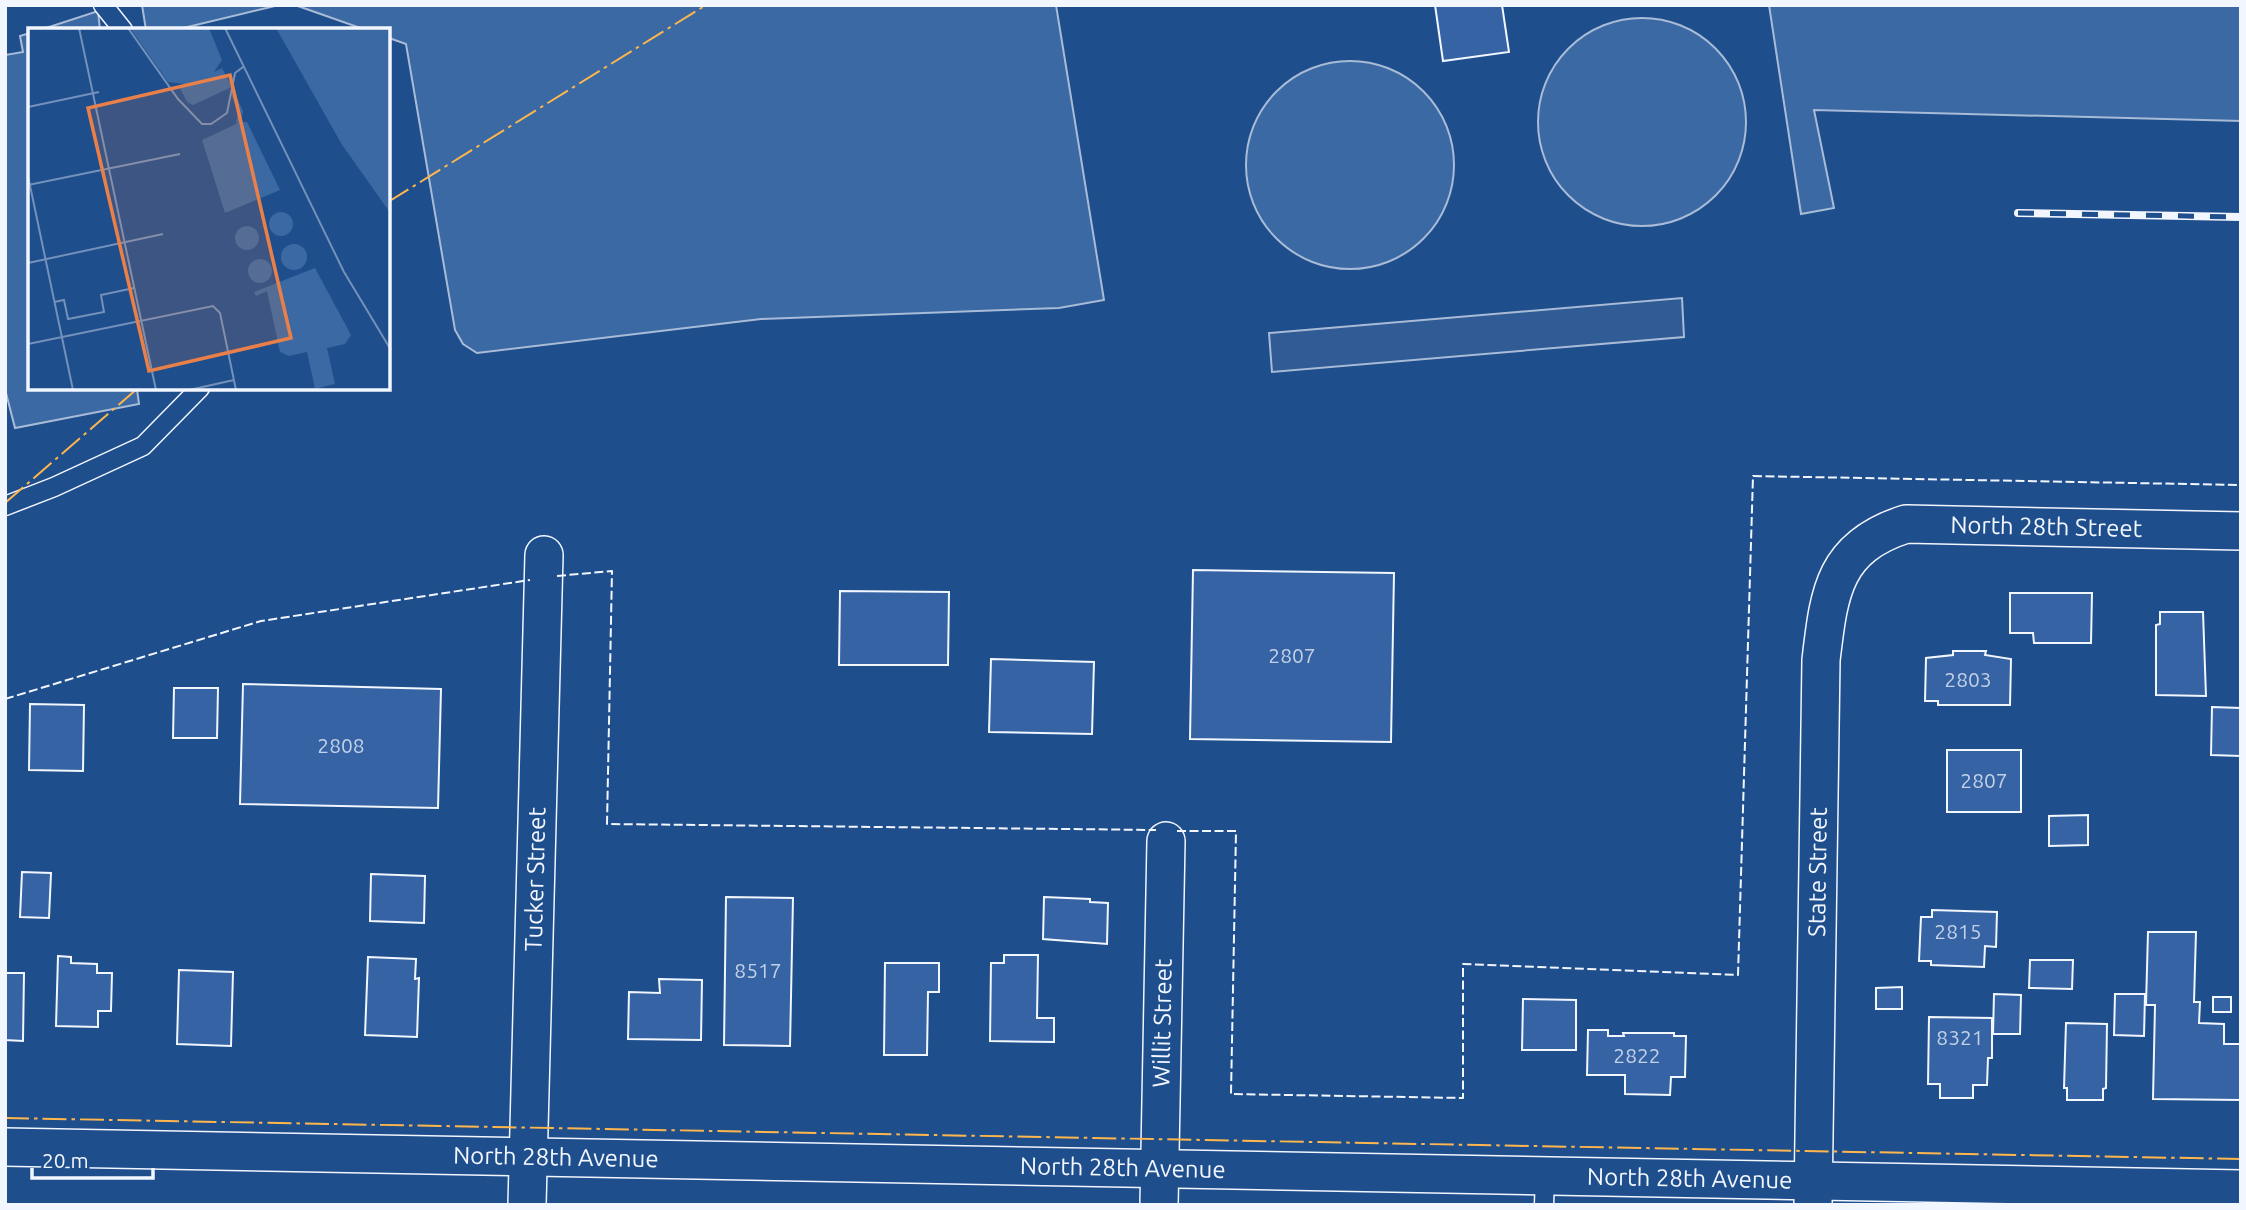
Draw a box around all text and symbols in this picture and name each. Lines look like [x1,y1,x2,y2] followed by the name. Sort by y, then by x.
[28,28,390,390] inset map
[1950,511,2143,542] street label: North 28th Street
[1268,643,1316,667] house number: 2807
[1944,667,1992,691] house number: 2803
[317,733,365,757] house number: 2808
[1960,768,2008,792] house number: 2807
[520,806,550,952] street label: Tucker Street
[1803,807,1832,937] street label: State Street
[1934,919,1982,943] house number: 2815
[734,958,782,982] house number: 8517
[1147,958,1177,1088] street label: Willit Street
[1936,1025,1984,1049] house number: 8321
[1613,1043,1661,1067] house number: 2822
[32,1136,152,1180] scale bar
[453,1141,659,1172] street label: North 28th Avenue
[42,1148,89,1172] text: 20 m
[1020,1152,1226,1183] street label: North 28th Avenue
[1587,1163,1793,1194] street label: North 28th Avenue

